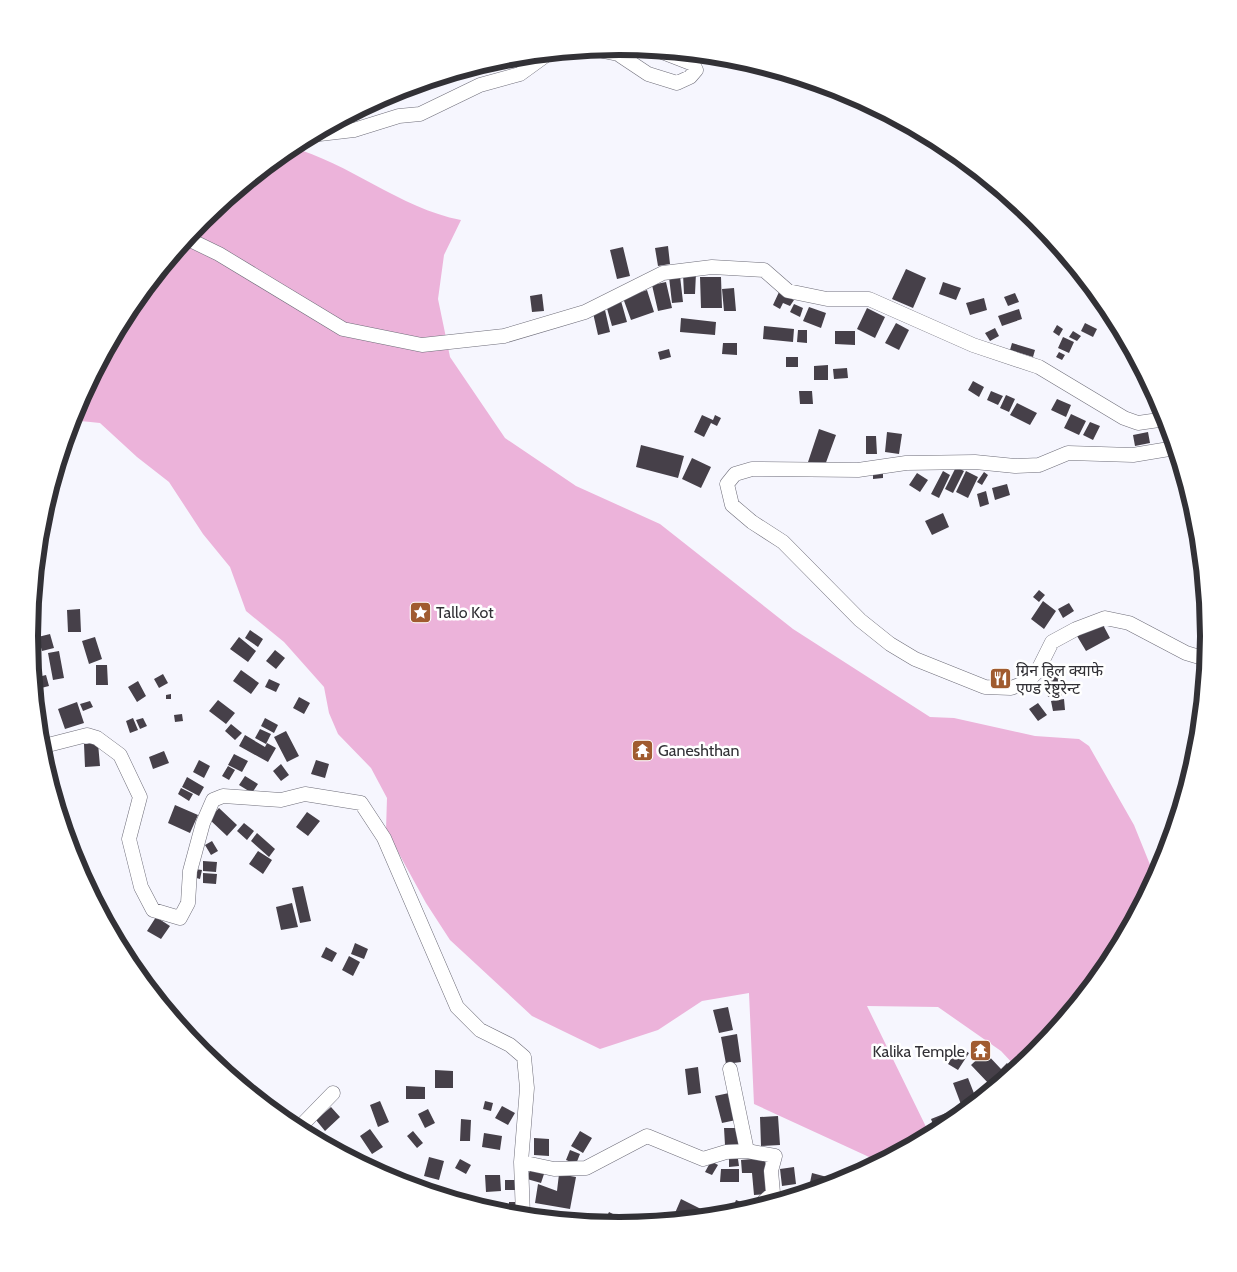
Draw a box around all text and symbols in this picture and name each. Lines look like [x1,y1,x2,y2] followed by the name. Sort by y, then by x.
[408,600,432,624] place icon: Tallo Kot
[436,603,494,622] place label: Tallo Kot
[1016,661,1104,699] place label: ग्रिन हिल क्याफे एण्ड रेष्टुरेन्ट
[988,667,1012,691] restaurant icon: ग्रिन हिल क्याफे एण्ड रेष्टुरेन्ट
[630,738,654,762] temple icon: Ganeshthan
[658,741,739,760] place label: Ganeshthan
[969,1039,993,1063] temple icon: Kalika Temple
[872,1042,965,1061] place label: Kalika Temple

